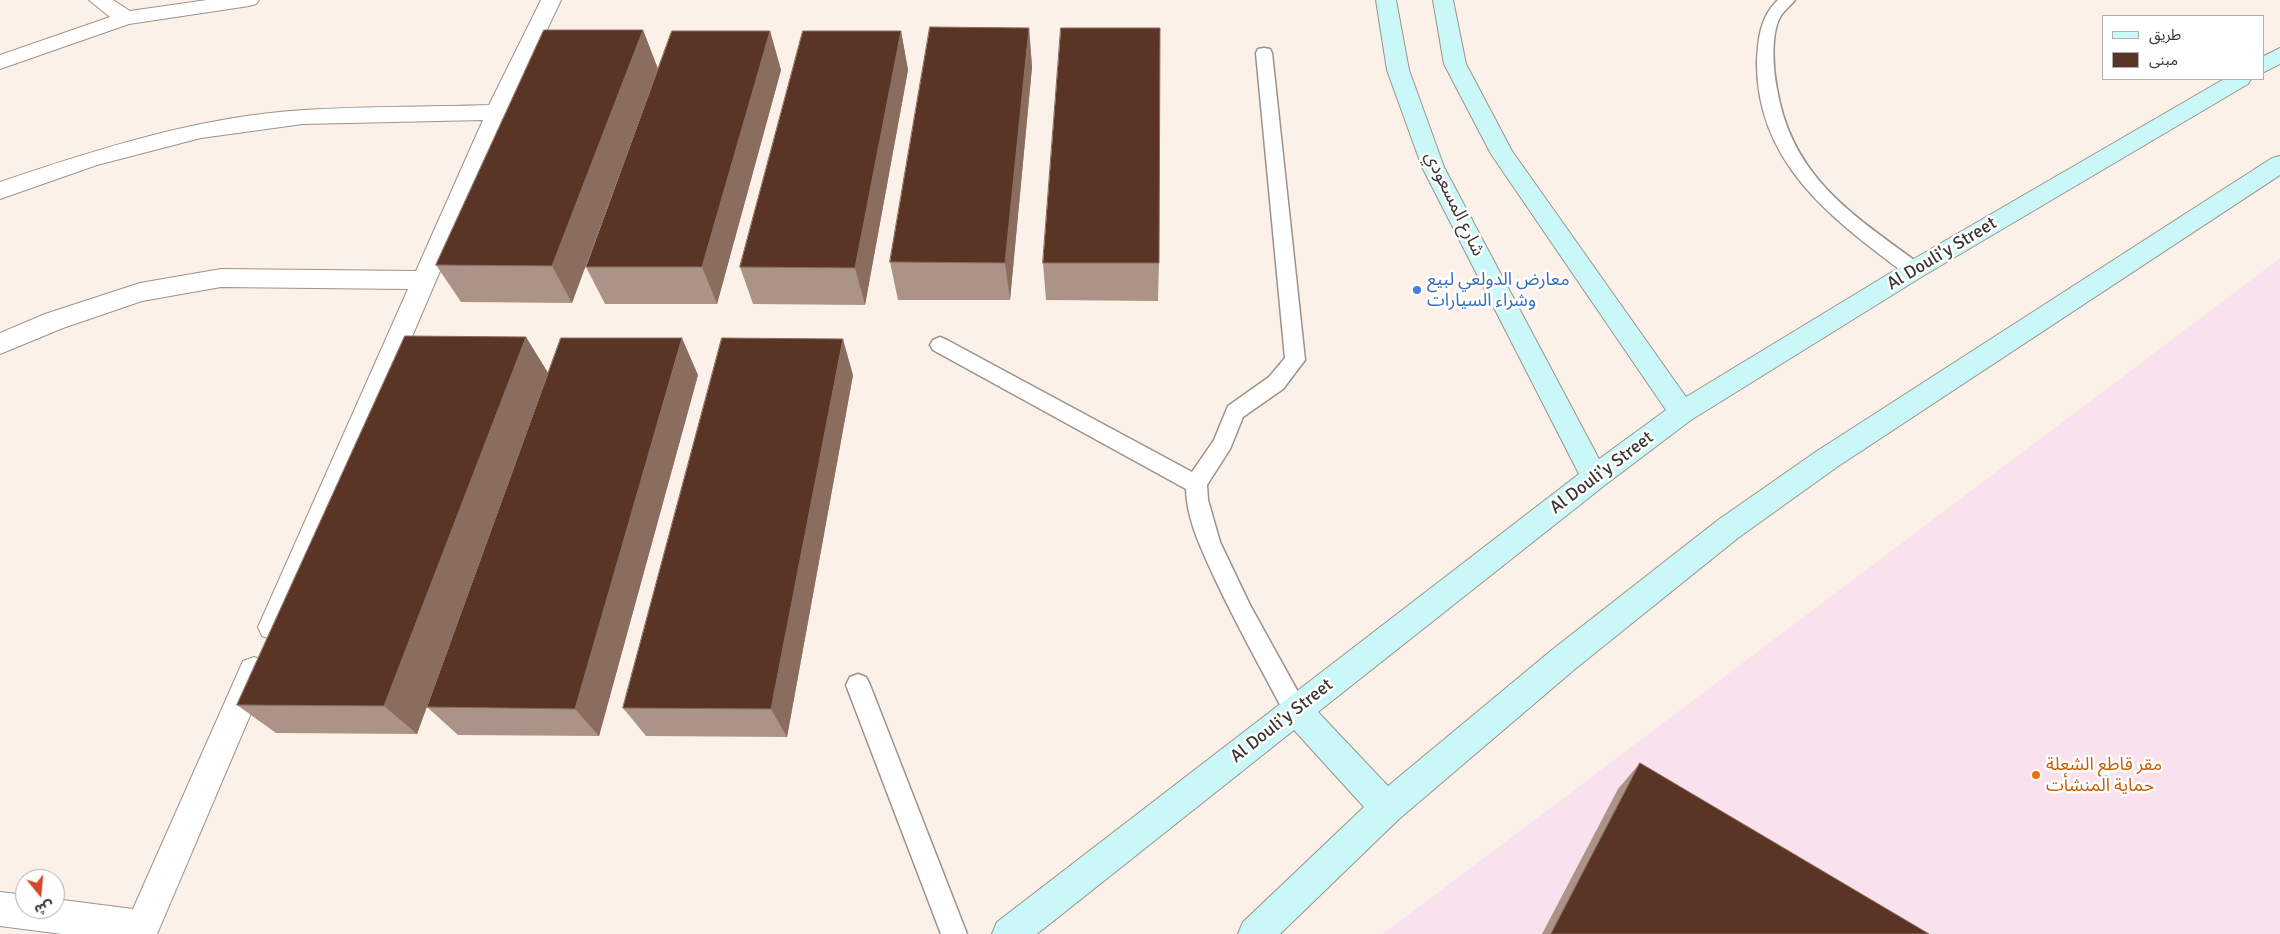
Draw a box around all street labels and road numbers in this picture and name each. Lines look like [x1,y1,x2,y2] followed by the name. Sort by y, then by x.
[1419,148,1489,260] street label: شارع المسعودي
[1883,213,2001,295] street label: Al Douli'y Street
[1546,427,1658,519] street label: Al Douli'y Street
[1226,674,1338,768] street label: Al Douli'y Street

